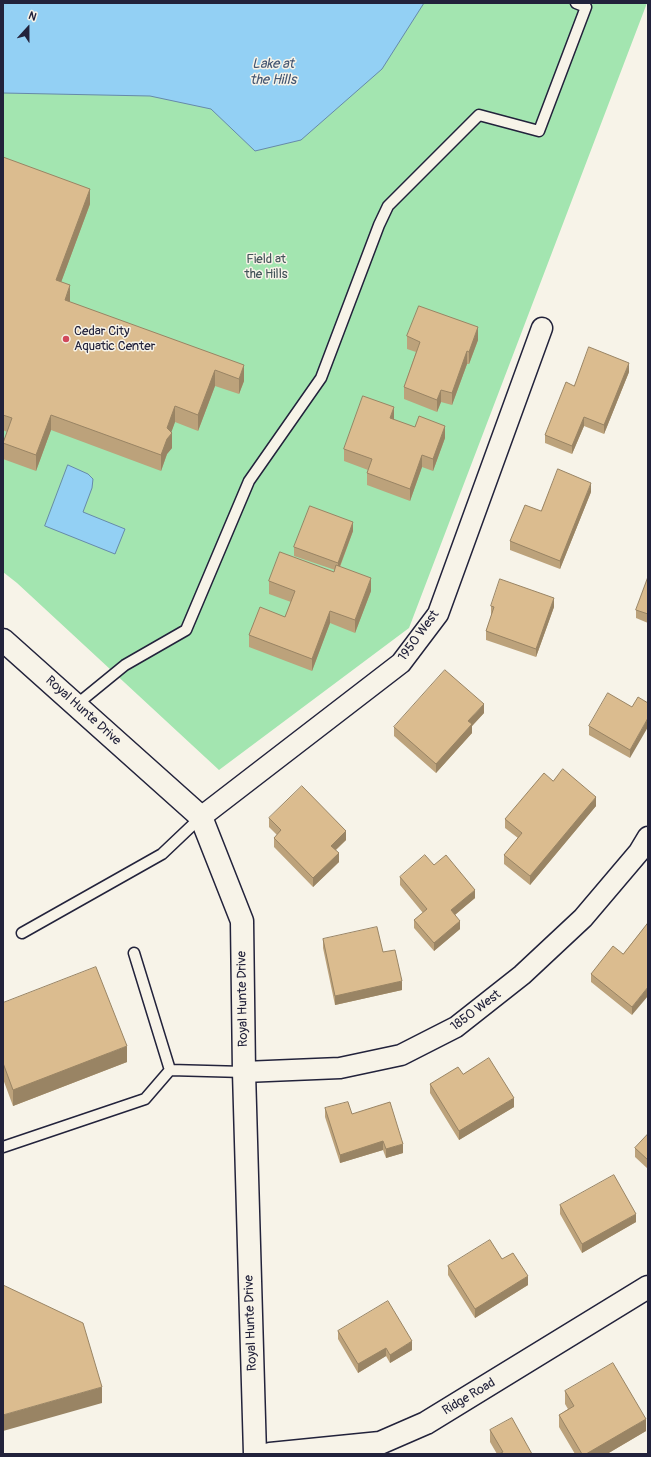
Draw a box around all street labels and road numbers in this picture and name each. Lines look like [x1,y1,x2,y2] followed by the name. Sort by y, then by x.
[395,608,443,664] street label: 1950 West
[42,673,124,749] street label: Royal Hunte Drive
[234,951,252,1047] street label: Royal Hunte Drive
[448,987,504,1035] street label: 1850 West
[242,1275,260,1371] street label: Royal Hunte Drive
[440,1375,498,1419] street label: Ridge Road

